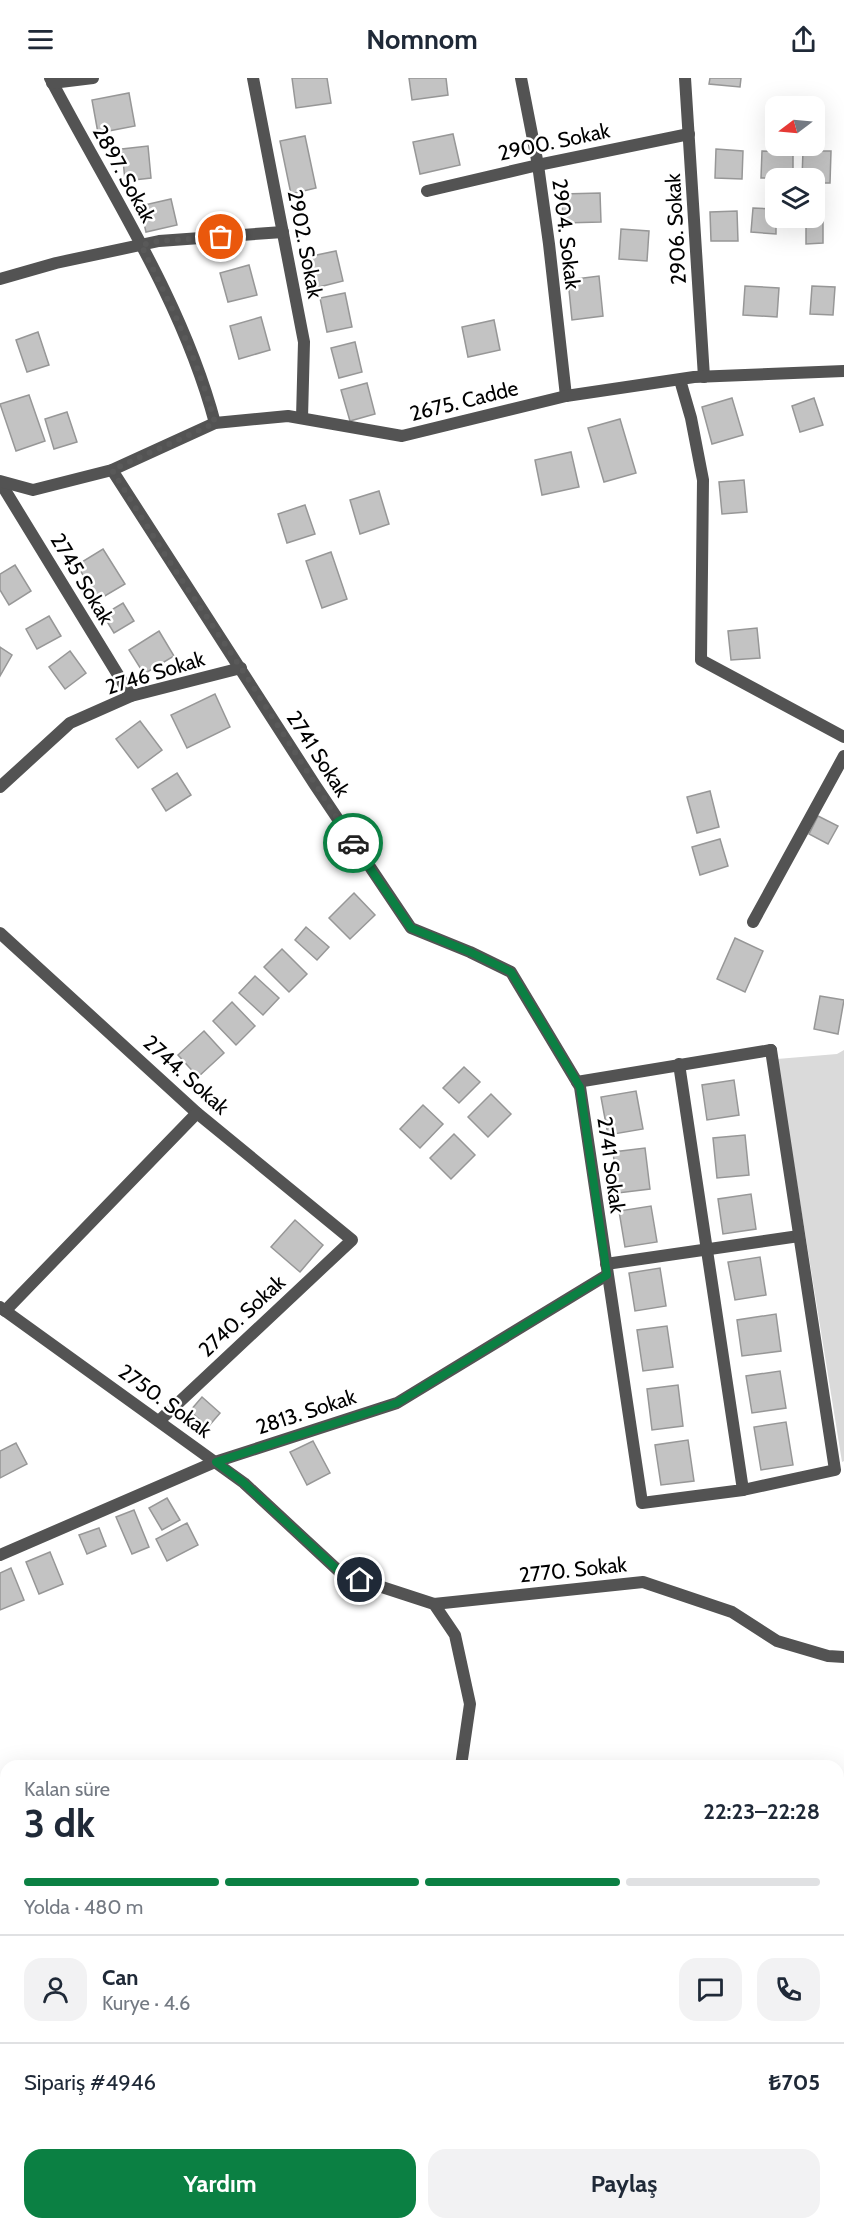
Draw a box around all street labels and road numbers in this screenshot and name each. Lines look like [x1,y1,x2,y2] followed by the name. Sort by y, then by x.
[496,117,613,166] street label: 2900. Sokak
[88,121,162,227] street label: 2897. Sokak
[660,172,691,285] street label: 2906. Sokak
[547,177,586,291] street label: 2904. Sokak
[283,187,328,301] street label: 2902. Sokak
[407,375,521,426] street label: 2675. Cadde
[46,529,120,629] street label: 2745 Sokak
[102,645,208,699] street label: 2746 Sokak
[281,706,356,802] street label: 2741 Sokak
[138,1030,235,1120] street label: 2744. Sokak
[592,1115,631,1215] street label: 2741 Sokak
[193,1269,290,1362] street label: 2740. Sokak
[114,1358,217,1443] street label: 2750. Sokak
[253,1383,360,1439] street label: 2813. Sokak
[518,1551,629,1588] street label: 2770. Sokak

